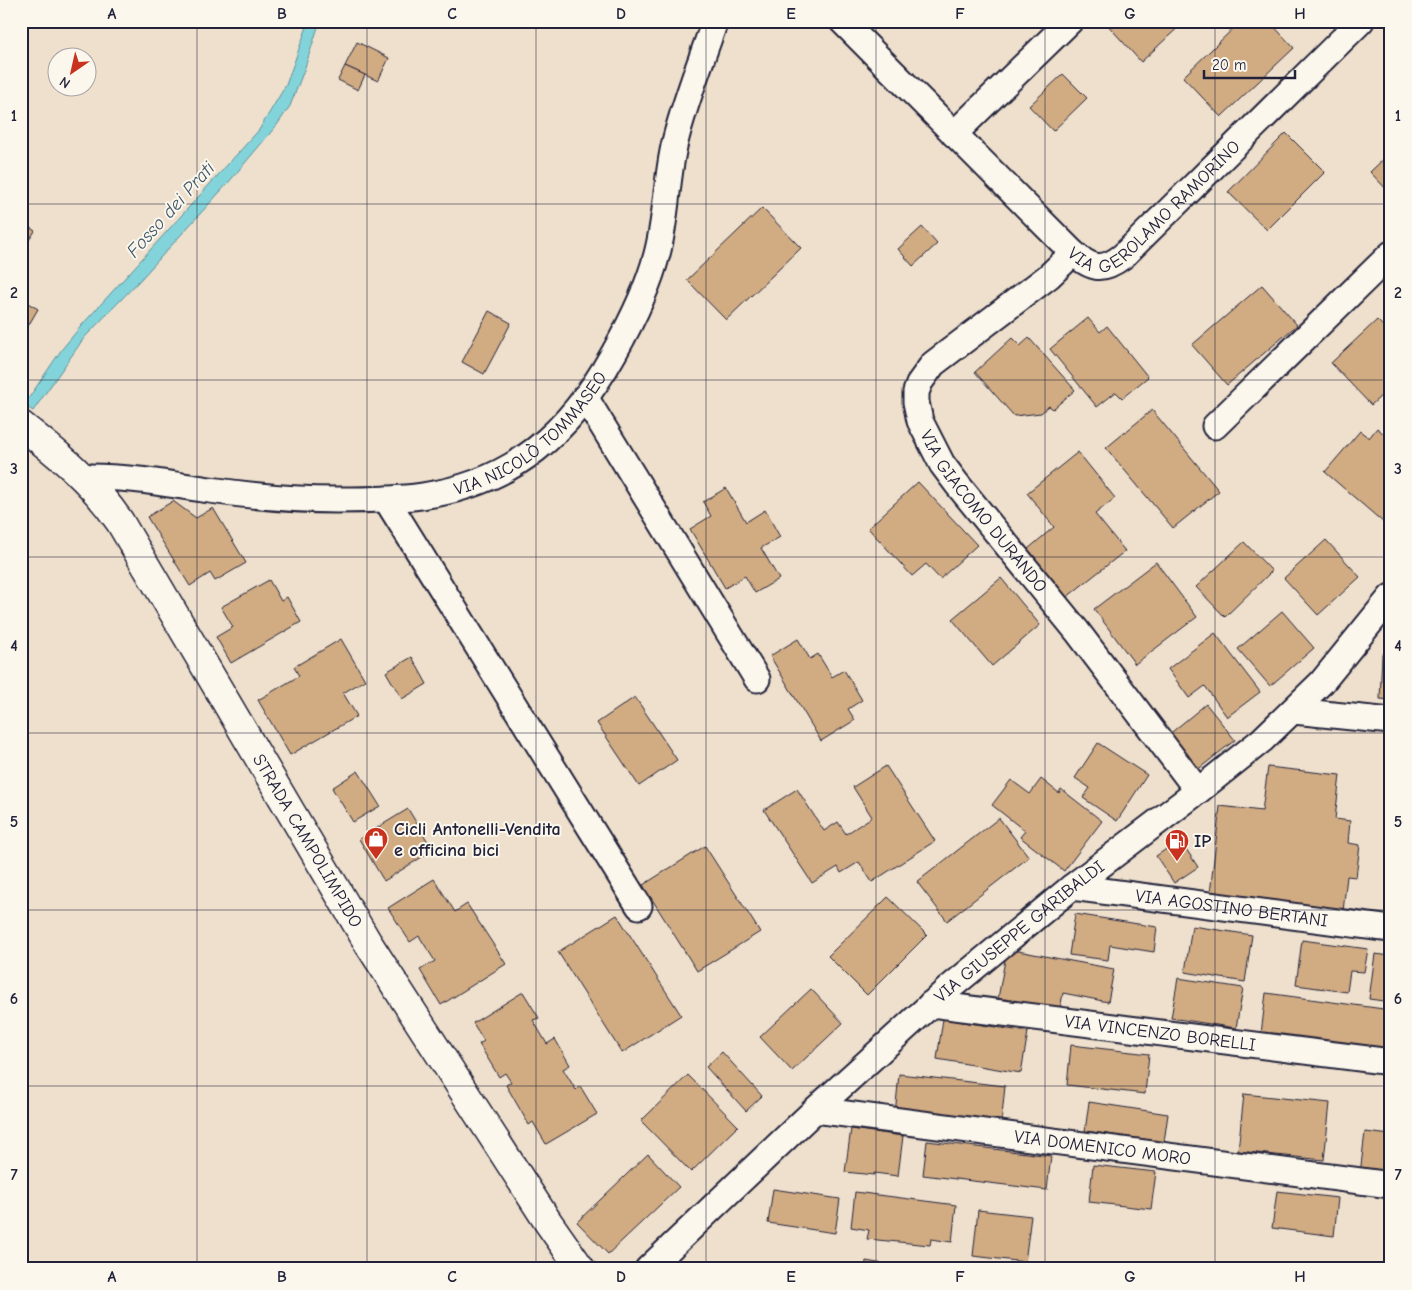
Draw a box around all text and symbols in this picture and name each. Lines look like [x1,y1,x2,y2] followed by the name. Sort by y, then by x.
[108,5,117,23] text: A
[277,5,287,23] text: B
[447,5,457,23] text: C
[616,5,626,23] text: D
[786,5,796,23] text: E
[955,5,965,23] text: F
[1124,5,1136,23] text: G
[1294,5,1306,23] text: H
[48,48,98,98] north arrow
[1204,48,1296,80] scale bar
[1212,56,1246,74] text: 20 m
[56,73,74,92] text: N
[11,107,17,125] text: 1
[1395,107,1401,125] text: 1
[1063,136,1245,278] street label: VIA GEROLAMO RAMORINO
[122,157,220,262] water label: Fosso dei Prati
[10,284,18,302] text: 2
[1394,284,1402,302] text: 2
[452,368,611,500] street label: VIA NICOLÒ TOMMASEO
[915,427,1051,597] street label: VIA GIACOMO DURANDO
[10,460,18,478] text: 3
[1394,460,1402,478] text: 3
[10,637,18,655] text: 4
[1394,637,1402,655] text: 4
[248,750,367,931] street label: STRADA CAMPOLIMPIDO
[10,813,18,831] text: 5
[1394,813,1402,831] text: 5
[394,819,561,861] place label: Cicli Antonelli-Vendita e officina bici
[363,826,389,860] shop icon: Cicli Antonelli-Vendita e officina bici
[1164,828,1190,862] fuel station icon: IP
[1194,831,1211,852] place label: IP
[930,856,1109,1007] street label: VIA GIUSEPPE GARIBALDI
[1134,885,1329,932] street label: VIA AGOSTINO BERTANI
[10,990,18,1008] text: 6
[1394,990,1402,1008] text: 6
[1063,1011,1257,1056] street label: VIA VINCENZO BORELLI
[1013,1126,1192,1170] street label: VIA DOMENICO MORO
[10,1166,18,1184] text: 7
[1394,1166,1402,1184] text: 7
[108,1268,117,1286] text: A
[277,1268,287,1286] text: B
[447,1268,457,1286] text: C
[616,1268,626,1286] text: D
[786,1268,796,1286] text: E
[955,1268,965,1286] text: F
[1124,1268,1136,1286] text: G
[1294,1268,1306,1286] text: H

